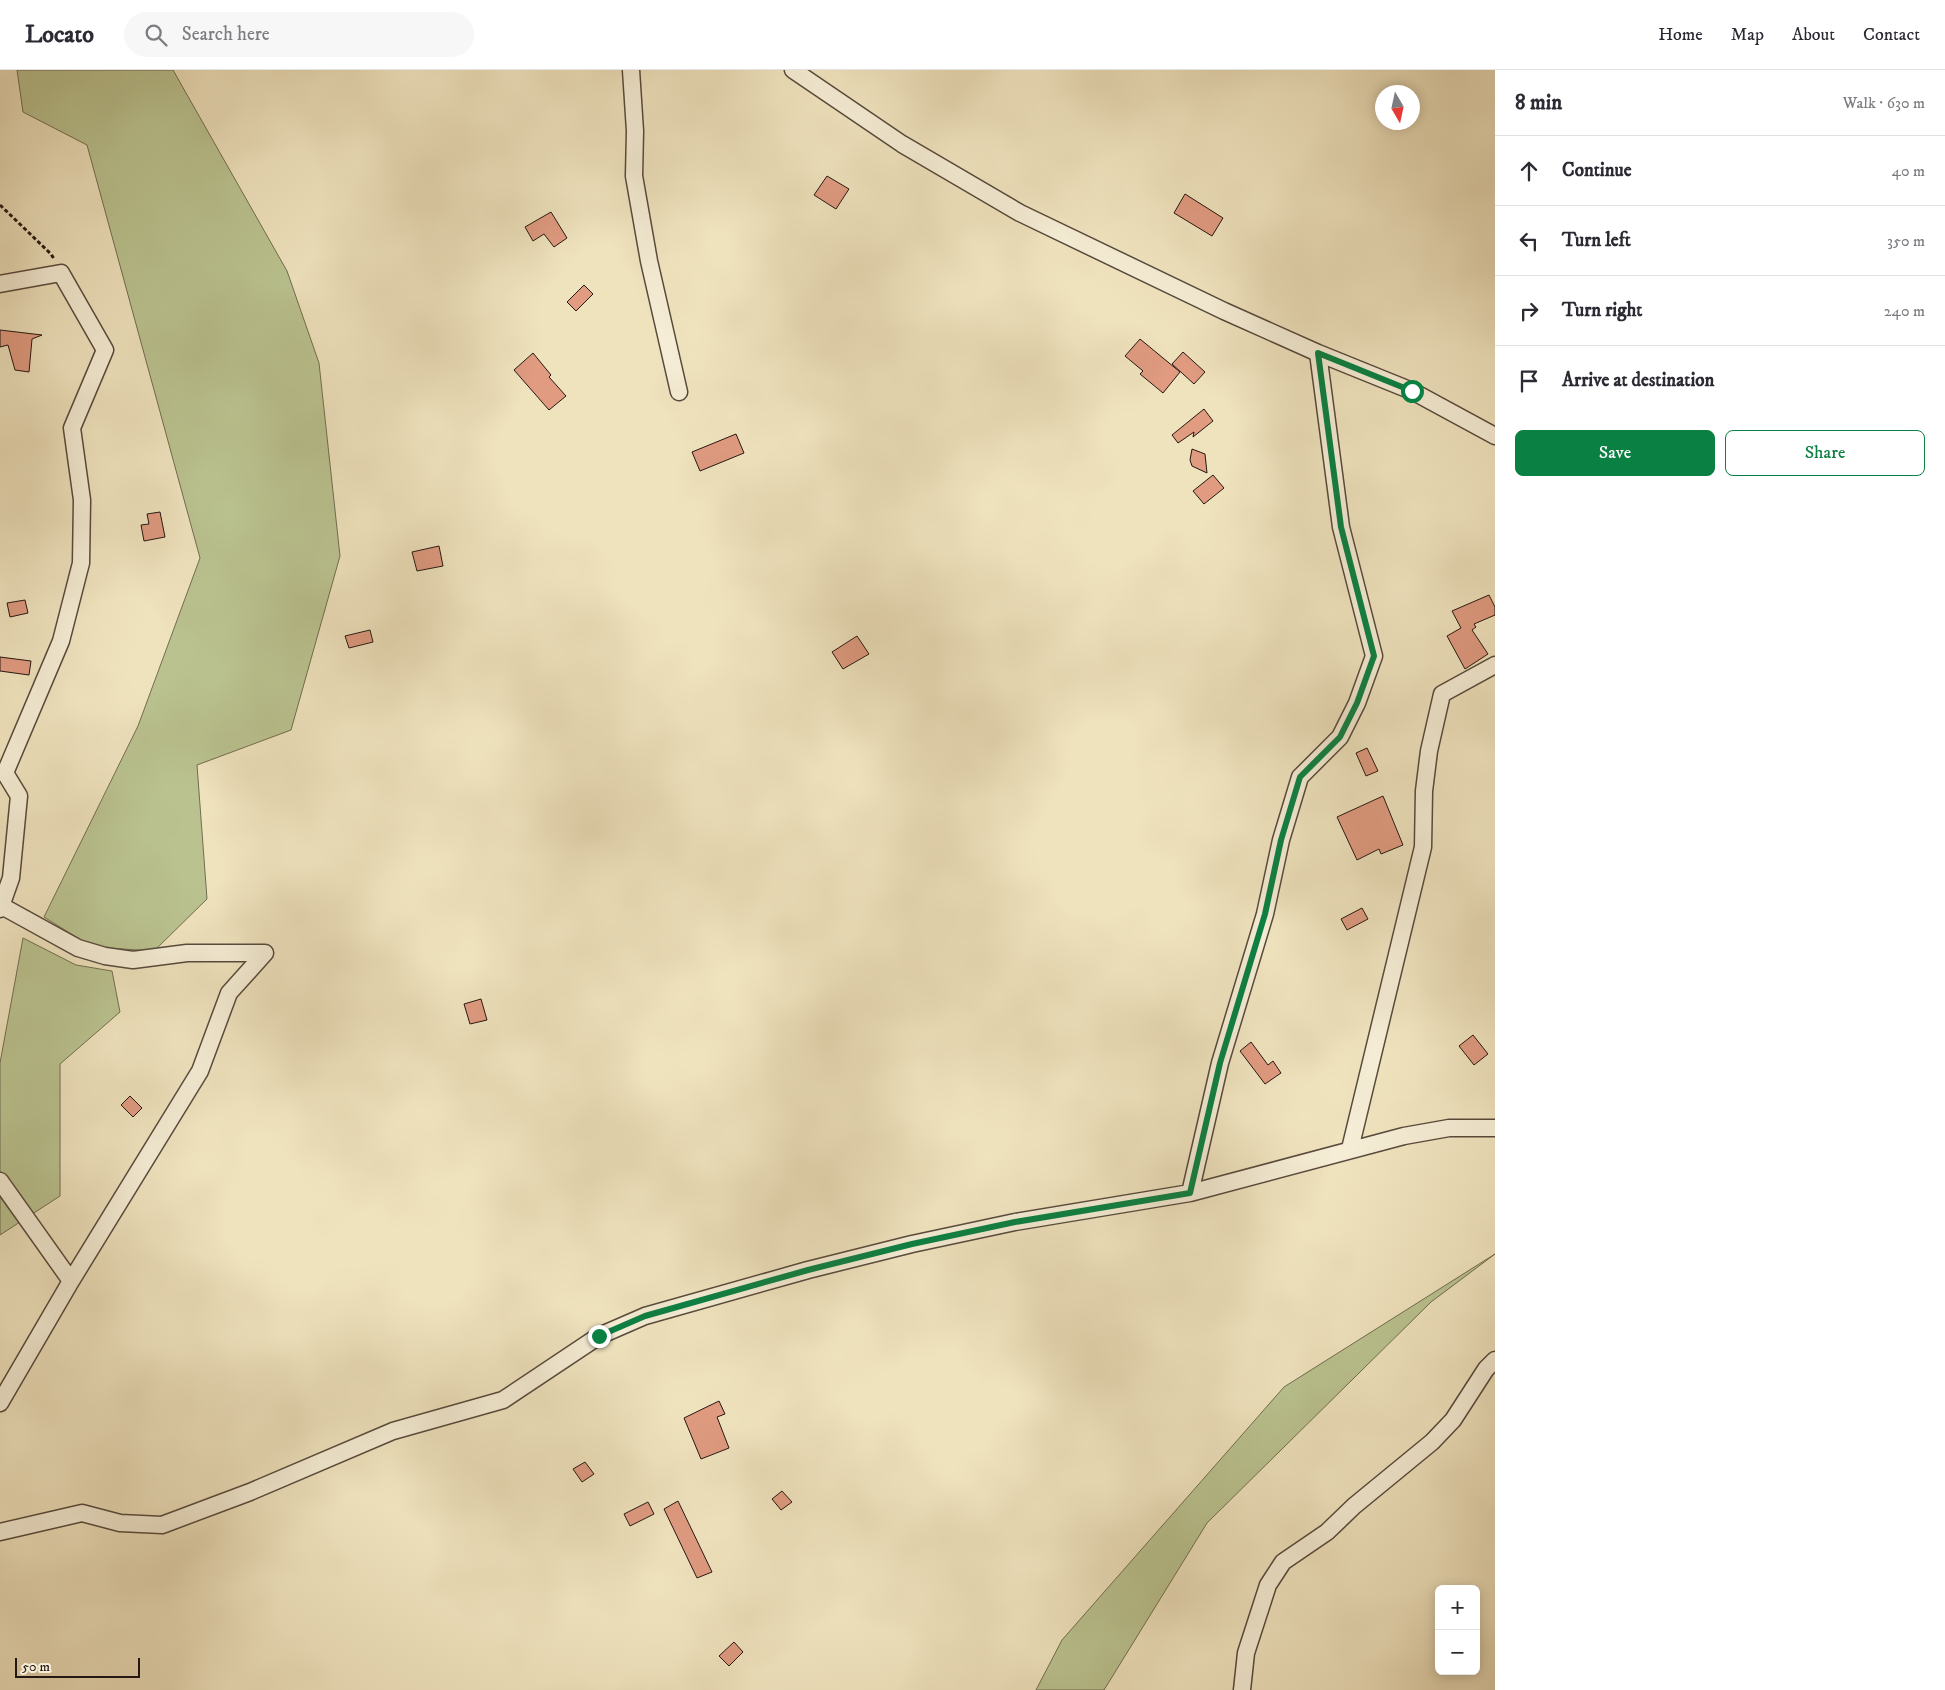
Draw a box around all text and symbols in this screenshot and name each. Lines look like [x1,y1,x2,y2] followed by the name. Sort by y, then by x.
[124,12,474,57] search box
[25,20,94,50] text: Locato
[142,21,170,49] icon: search
[182,23,270,46] text: Search here
[1658,24,1703,46] text: Home
[1731,24,1764,46] text: Map
[1792,24,1835,46] text: About
[1863,24,1920,46] text: Contact
[1375,85,1420,130] north arrow
[1515,90,1562,116] text: 8 min
[1843,93,1925,113] text: Walk · 630 m
[1515,157,1543,185] icon: ahead
[1562,159,1632,182] text: Continue
[1892,161,1925,181] text: 40 m
[1515,227,1543,255] icon: left
[1562,229,1631,252] text: Turn left
[1887,231,1925,251] text: 350 m
[1515,297,1543,325] icon: right
[1562,299,1642,322] text: Turn right
[1884,301,1925,321] text: 240 m
[1515,367,1543,395] icon: arrive
[1562,369,1714,392] text: Arrive at destination
[1401,380,1424,403] route start
[1515,430,1715,476] button: Save
[1725,430,1925,476] button: Share
[588,1325,611,1348] route end
[1435,1585,1480,1675] map controls
[1435,1585,1480,1630] button: +
[1435,1630,1480,1675] button: −
[15,1655,140,1678] scale bar
[22,1658,50,1676] text: 50 m

